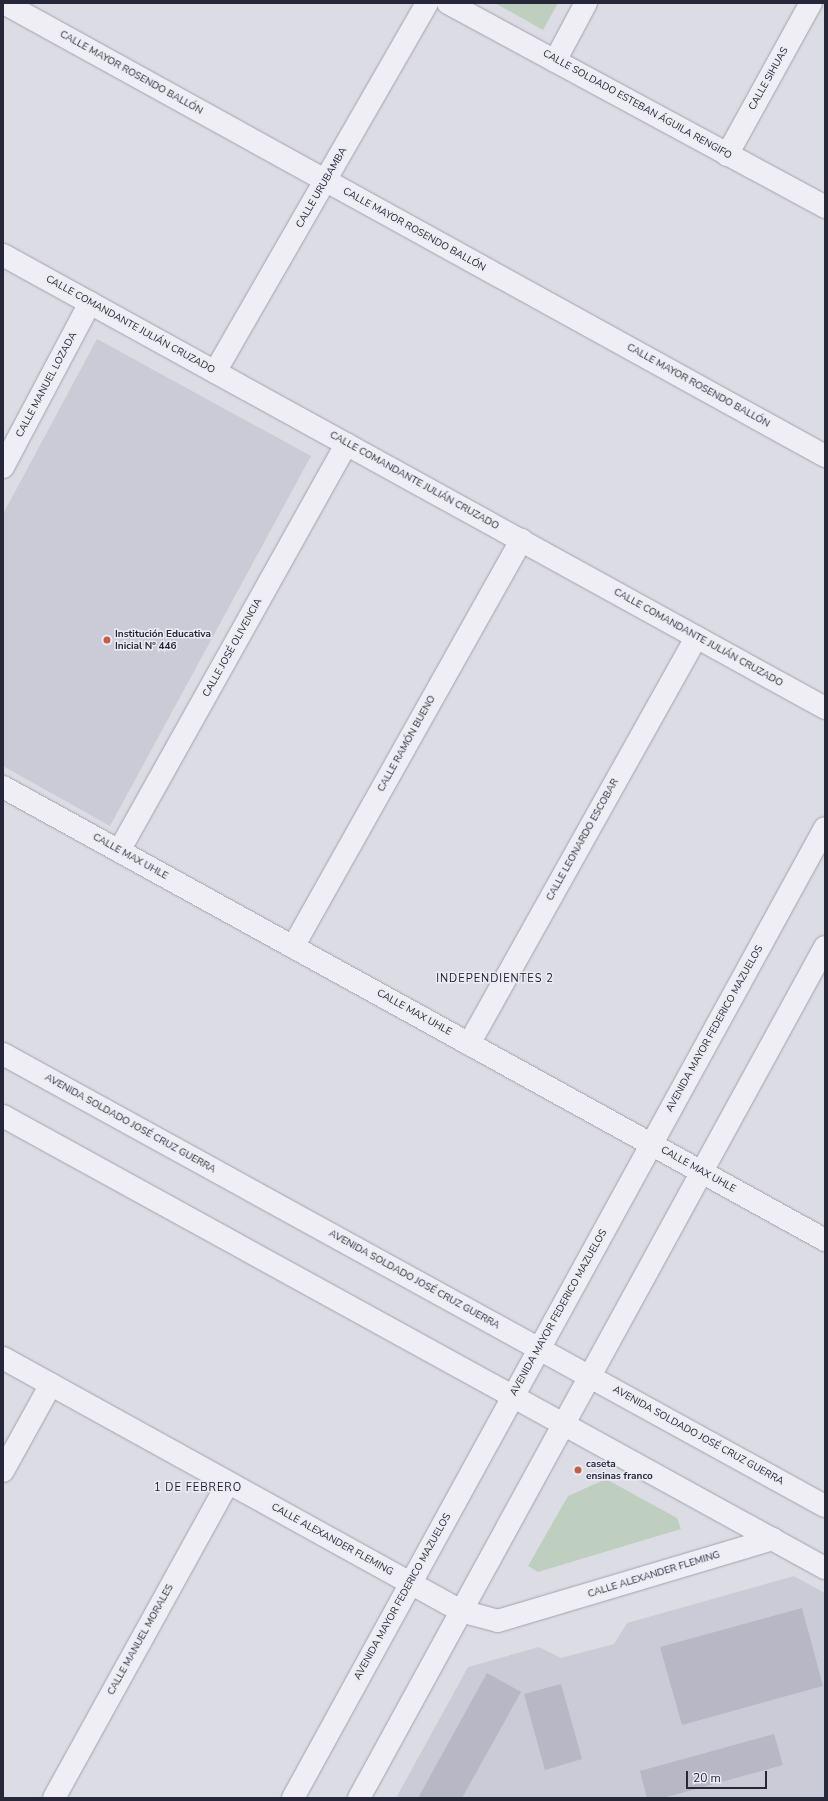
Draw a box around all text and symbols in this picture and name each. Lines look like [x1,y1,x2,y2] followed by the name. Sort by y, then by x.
[57,29,205,117] street label: CALLE MAYOR ROSENDO BALLÓN
[747,45,791,113] street label: CALLE SIHUAS
[540,48,734,162] street label: CALLE SOLDADO ESTEBAN ÁGUILA RENGIFO
[294,146,350,230] street label: CALLE URUBAMBA
[340,186,488,274] street label: CALLE MAYOR ROSENDO BALLÓN
[43,273,217,377] street label: CALLE COMANDANTE JULIÁN CRUZADO
[14,330,80,440] street label: CALLE MANUEL LOZADA
[624,342,772,430] street label: CALLE MAYOR ROSENDO BALLÓN
[327,429,501,533] street label: CALLE COMANDANTE JULIÁN CRUZADO
[611,586,785,690] street label: CALLE COMANDANTE JULIÁN CRUZADO
[201,597,265,699] street label: CALLE JOSÉ OLIVENCIA
[115,628,211,652] place label: Institución Educativa Inicial Nº 446
[102,635,112,645] marker: Institución Educativa Inicial Nº 446
[376,694,438,794] street label: CALLE RAMÓN BUENO
[544,777,622,903] street label: CALLE LEONARDO ESCOBAR
[90,831,170,883] street label: CALLE MAX UHLE
[664,944,766,1114] street label: AVENIDA MAYOR FEDERICO MAZUELOS
[436,972,554,986] district label: INDEPENDIENTES 2
[374,987,454,1039] street label: CALLE MAX UHLE
[42,1072,218,1176] street label: AVENIDA SOLDADO JOSÉ CRUZ GUERRA
[658,1144,738,1196] street label: CALLE MAX UHLE
[326,1228,502,1332] street label: AVENIDA SOLDADO JOSÉ CRUZ GUERRA
[508,1228,610,1398] street label: AVENIDA MAYOR FEDERICO MAZUELOS
[610,1384,786,1488] street label: AVENIDA SOLDADO JOSÉ CRUZ GUERRA
[586,1458,653,1482] place label: caseta ensinas franco
[573,1465,583,1475] marker: caseta ensinas franco
[154,1481,242,1495] district label: 1 DE FEBRERO
[269,1501,395,1579] street label: CALLE ALEXANDER FLEMING
[352,1512,454,1682] street label: AVENIDA MAYOR FEDERICO MAZUELOS
[586,1549,722,1601] street label: CALLE ALEXANDER FLEMING
[105,1582,177,1698] street label: CALLE MANUEL MORALES
[688,1763,769,1789] scale bar
[693,1770,721,1786] text: 20 m

